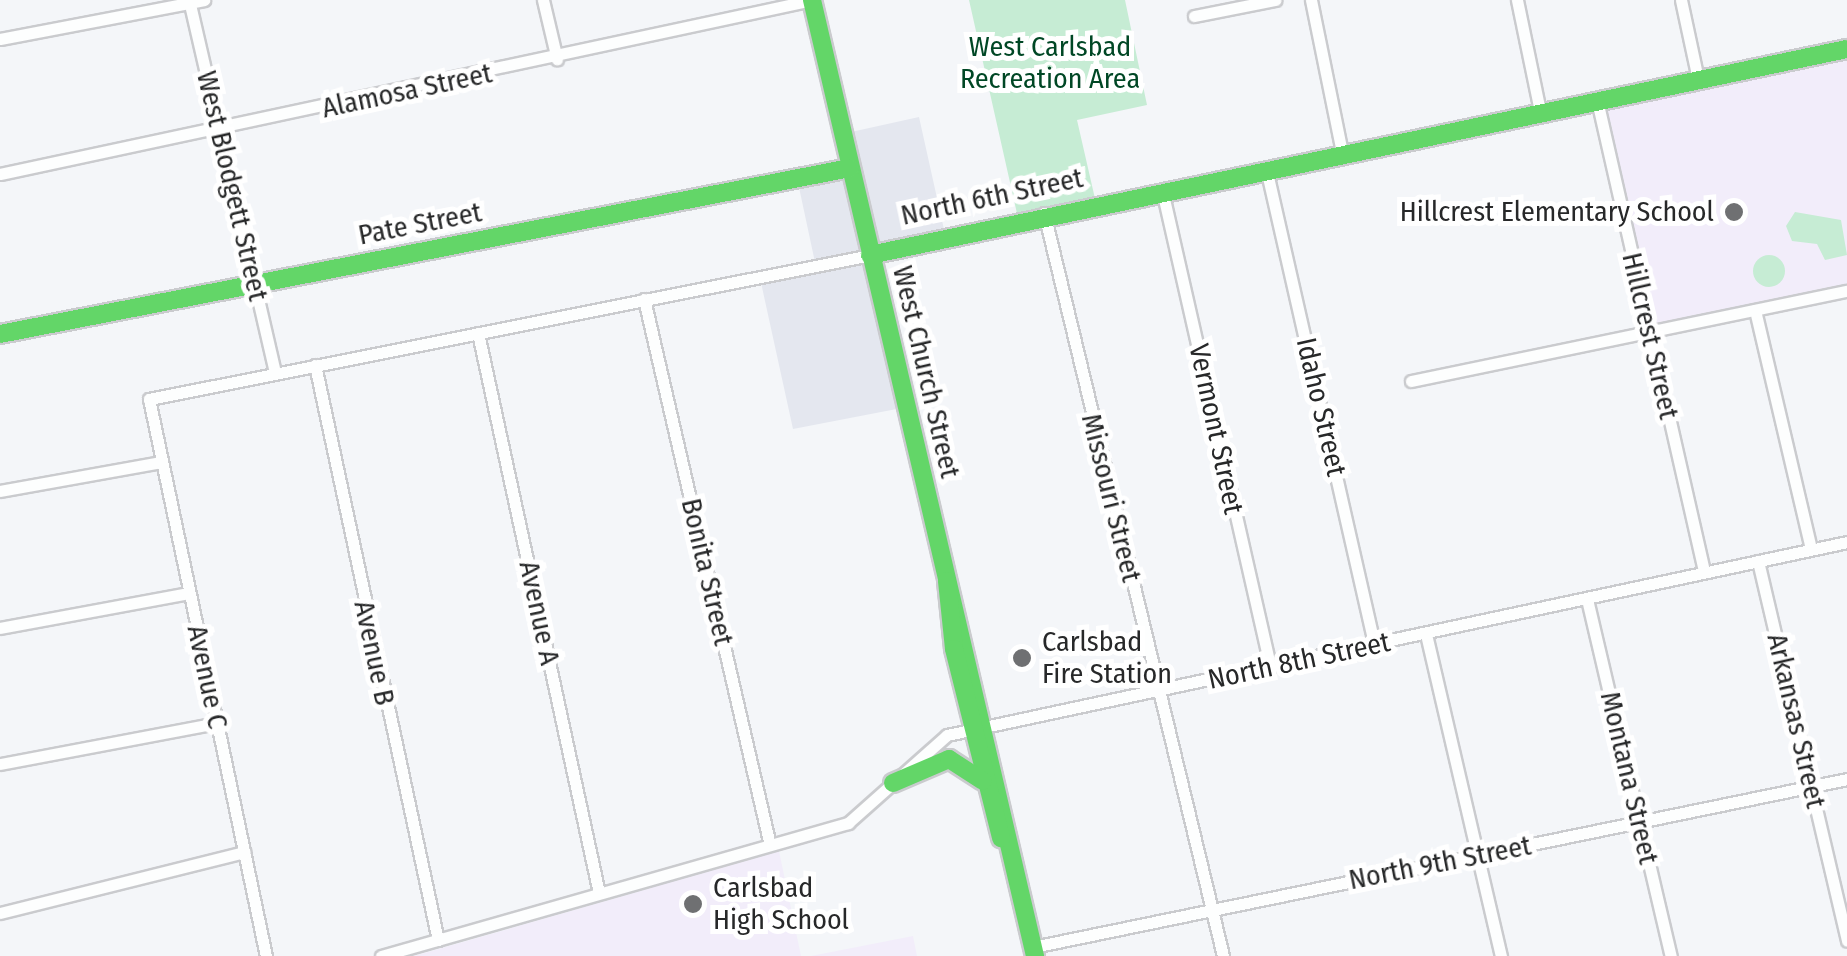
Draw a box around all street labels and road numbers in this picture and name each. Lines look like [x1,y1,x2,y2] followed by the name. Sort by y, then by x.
[319,57,495,125] street label: Alamosa Street
[189,68,275,304] street label: West Blodgett Street
[898,161,1086,233] street label: North 6th Street
[355,196,485,252] street label: Pate Street
[1615,249,1685,423] street label: Hillcrest Street
[885,263,967,481] street label: West Church Street
[1289,335,1353,479] street label: Idaho Street
[1182,341,1250,517] street label: Vermont Street
[1074,410,1148,586] street label: Missouri Street
[674,495,740,649] street label: Bonita Street
[512,558,566,668] street label: Avenue A
[347,598,401,708] street label: Avenue B
[180,622,234,732] street label: Avenue C
[1205,625,1393,697] street label: North 8th Street
[1760,630,1832,812] street label: Arkansas Street
[1593,688,1665,868] street label: Montana Street
[1346,829,1534,897] street label: North 9th Street

